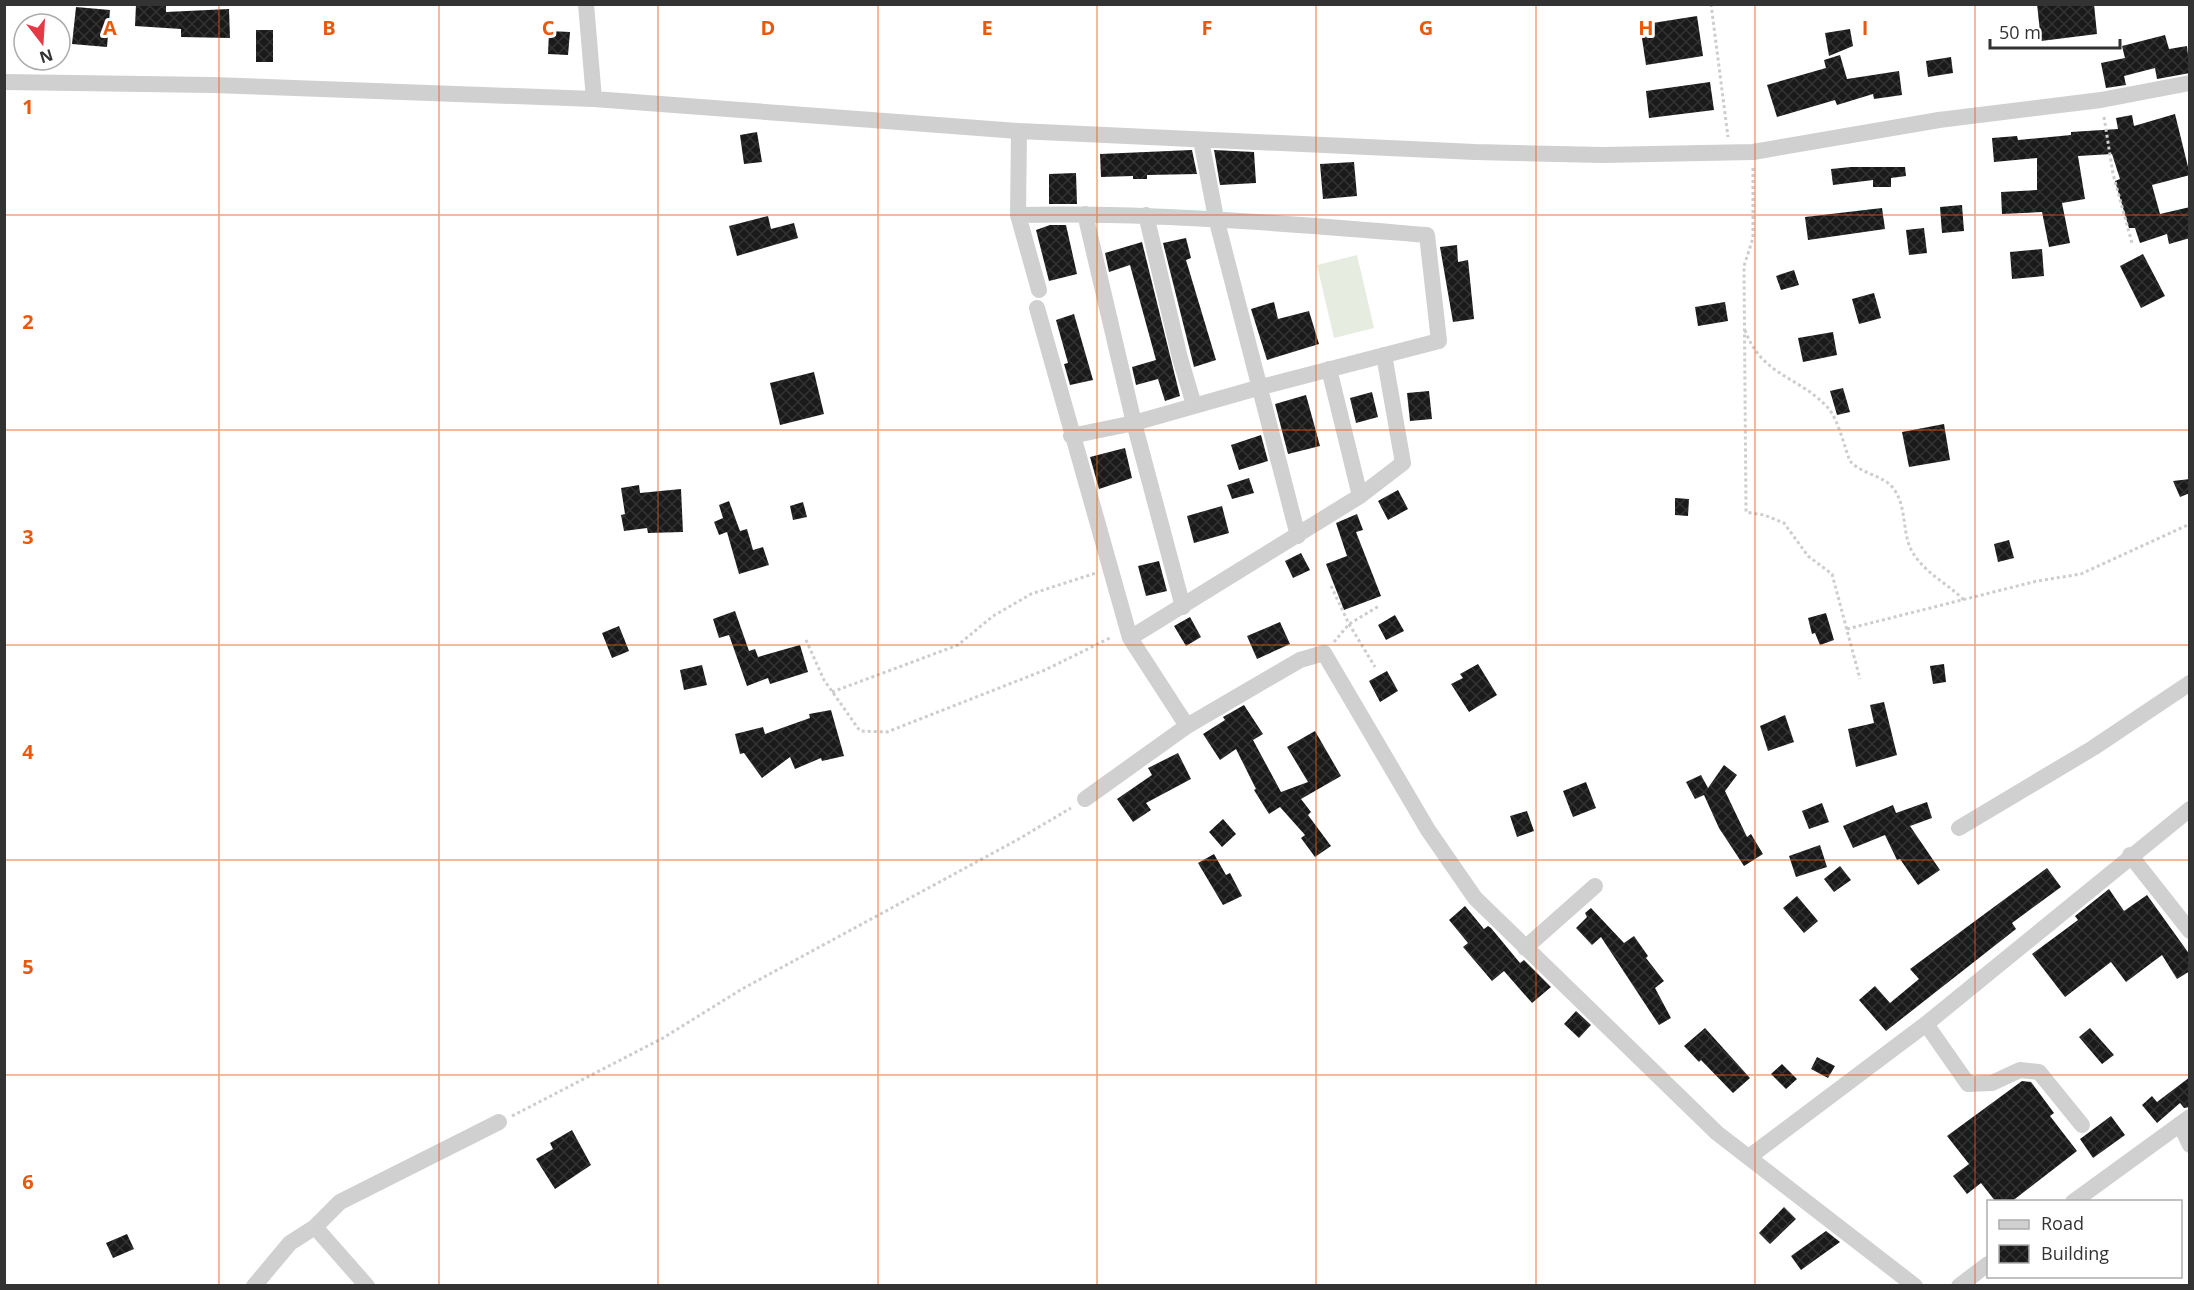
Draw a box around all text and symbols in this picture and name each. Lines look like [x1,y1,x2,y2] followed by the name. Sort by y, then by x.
[12,12,72,72] north arrow
[1990,12,2120,50] scale bar
[103,14,117,41] text: A
[322,14,336,41] text: B
[542,14,555,41] text: C
[761,14,775,41] text: D
[981,14,993,41] text: E
[1202,14,1212,41] text: F
[1419,14,1433,41] text: G
[1638,14,1654,41] text: H
[1862,14,1868,41] text: I
[1999,20,2041,44] text: 50 m
[37,44,56,69] text: N
[22,93,34,120] text: 1
[22,308,34,335] text: 2
[22,523,34,550] text: 3
[22,738,34,765] text: 4
[22,953,34,980] text: 5
[22,1168,34,1195] text: 6
[1987,1200,2182,1278] legend
[2041,1211,2084,1235] text: Road
[2041,1241,2109,1265] text: Building

